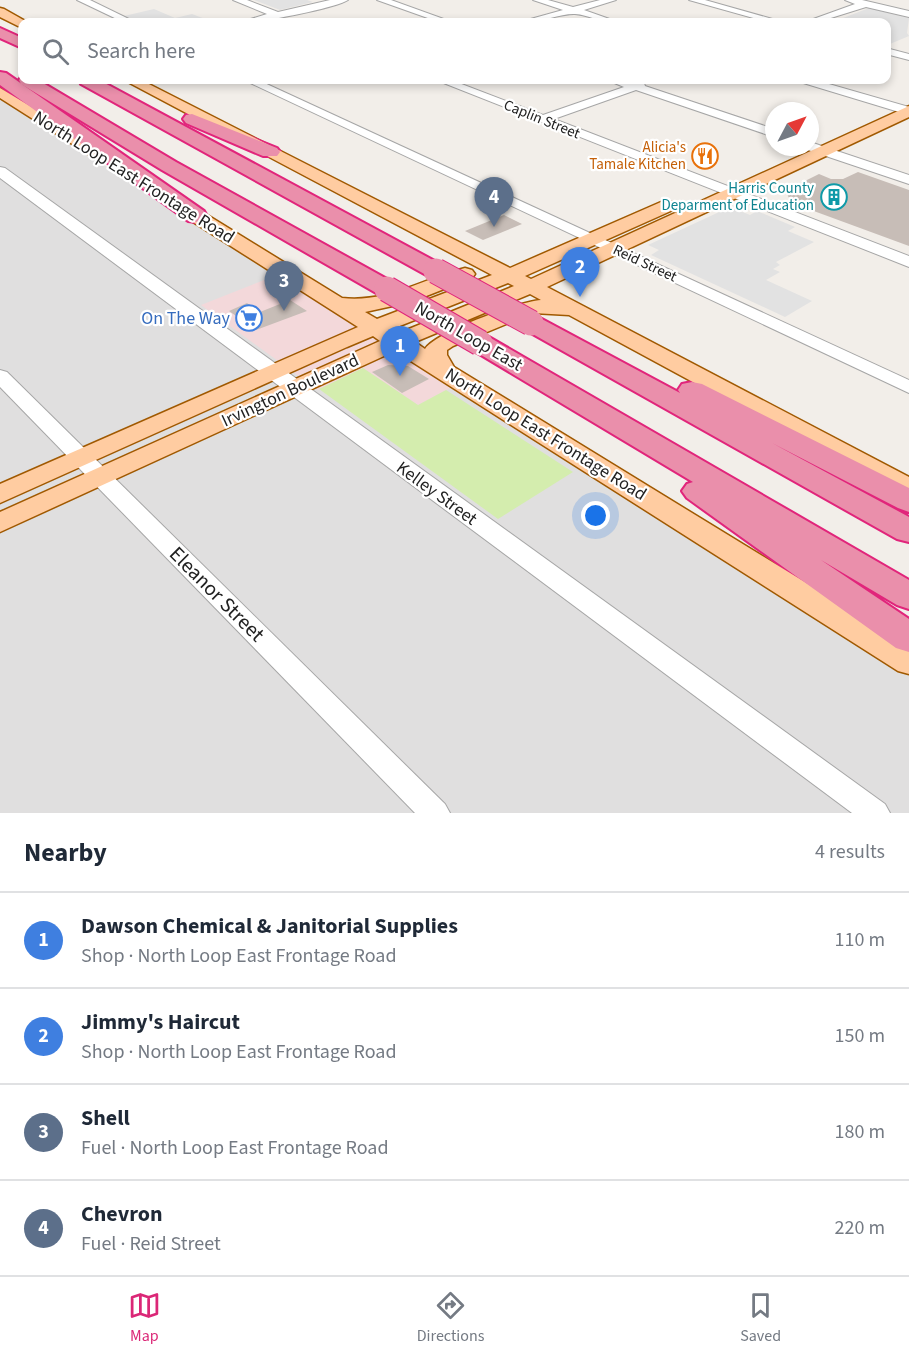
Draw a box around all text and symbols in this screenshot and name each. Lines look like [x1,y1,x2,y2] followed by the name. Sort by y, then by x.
[18,18,891,84] search box
[39,35,72,68] icon: search
[87,35,195,67] text: Search here
[500,95,583,144] street label: Caplin Street
[765,102,819,156] north arrow
[28,105,239,250] street label: North Loop East Frontage Road
[589,137,686,175] place label: Alicia's Tamale Kitchen
[690,141,720,171] restaurant icon: Alicia's Tamale Kitchen
[474,178,514,227] pin: 4
[661,178,814,216] place label: Harris County Deparment of Education
[819,182,849,212] building icon: Harris County Deparment of Education
[609,239,680,287] street label: Reid Street
[560,248,600,297] pin: 2
[264,262,304,311] pin: 3
[410,295,527,377] street label: North Loop East
[234,303,264,333] supermarket icon: On The Way
[141,306,231,331] place label: On The Way
[380,326,420,376] pin: 1
[217,348,363,433] street label: Irvington Boulevard
[440,362,651,507] street label: North Loop East Frontage Road
[391,456,482,531] street label: Kelley Street
[581,501,610,530] your location
[163,540,271,648] street label: Eleanor Street
[24,834,107,871] text: Nearby
[815,838,885,866] text: 4 results
[81,910,458,942] text: Dawson Chemical & Janitorial Supplies
[38,926,49,954] text: 1
[835,926,885,954] text: 110 m
[81,942,397,970] text: Shop · North Loop East Frontage Road
[81,1006,240,1038] text: Jimmy's Haircut
[38,1022,49,1050] text: 2
[835,1022,885,1050] text: 150 m
[81,1038,397,1066] text: Shop · North Loop East Frontage Road
[81,1102,130,1134] text: Shell
[38,1118,49,1146] text: 3
[835,1118,885,1146] text: 180 m
[81,1134,388,1162] text: Fuel · North Loop East Frontage Road
[81,1198,162,1230] text: Chevron
[38,1214,49,1242] text: 4
[835,1214,885,1242] text: 220 m
[81,1230,221,1258] text: Fuel · Reid Street
[128,1289,161,1347] tab: Map
[417,1289,484,1347] tab: Directions
[740,1289,781,1347] tab: Saved

